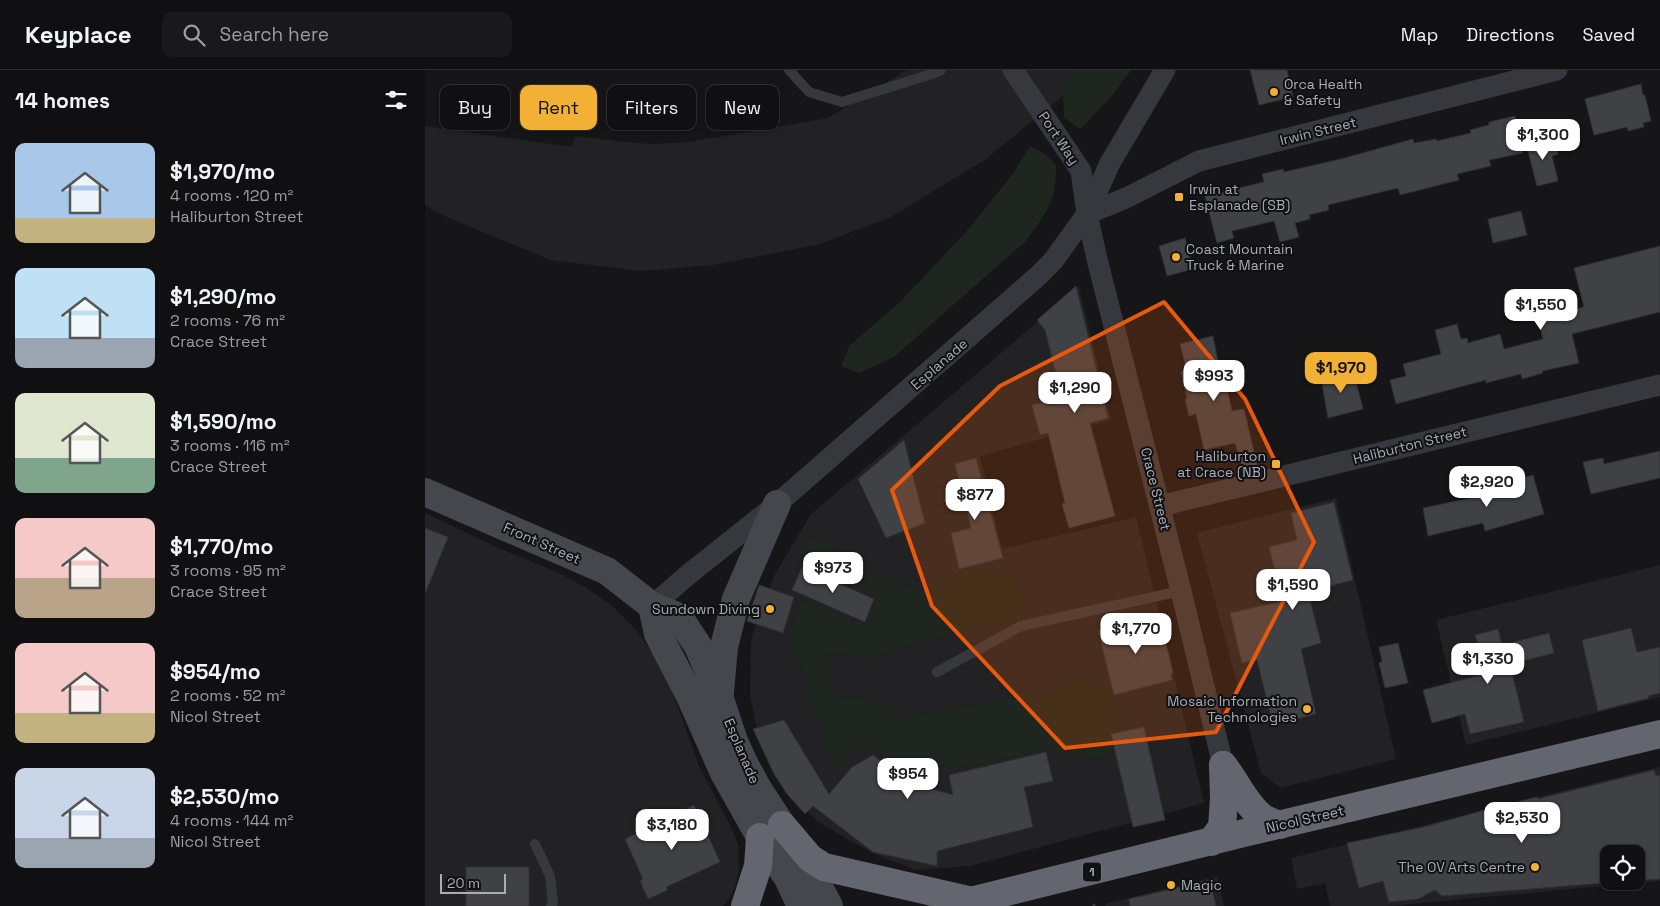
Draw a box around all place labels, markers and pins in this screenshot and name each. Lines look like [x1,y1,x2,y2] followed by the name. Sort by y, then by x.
[1284,75,1362,109] place label: Orca Health & Safety
[1268,86,1280,98] marker: Orca Health & Safety
[1502,118,1584,161] pin: $1,300
[1189,180,1290,214] place label: Irwin at Esplanade (SB)
[1173,191,1185,203] marker: Irwin at Esplanade (SB)
[1186,240,1293,274] place label: Coast Mountain Truck & Marine
[1170,251,1182,263] marker: Coast Mountain Truck & Marine
[1500,288,1582,331] pin: $1,550
[1300,352,1382,394] pin: $1,970
[1184,360,1244,402] pin: $993
[1034,372,1116,414] pin: $1,290
[1177,447,1266,481] place label: Haliburton at Crace (NB)
[1270,458,1282,470] marker: Haliburton at Crace (NB)
[1446,466,1528,508] pin: $2,920
[945,478,1005,521] pin: $877
[803,552,863,594] pin: $973
[1252,568,1334,611] pin: $1,590
[652,600,760,618] place label: Sundown Diving
[764,603,776,615] marker: Sundown Diving
[1095,612,1177,655] pin: $1,770
[1447,642,1529,685] pin: $1,330
[1167,692,1297,726] place label: Mosaic Information Technologies
[1301,703,1313,715] marker: Mosaic Information Technologies
[878,758,938,800] pin: $954
[1481,802,1563,844] pin: $2,530
[631,808,713,851] pin: $3,180
[1398,858,1525,876] place label: The OV Arts Centre
[1529,861,1541,873] marker: The OV Arts Centre
[1181,876,1222,894] place label: Magic
[1165,879,1177,891] marker: Magic

